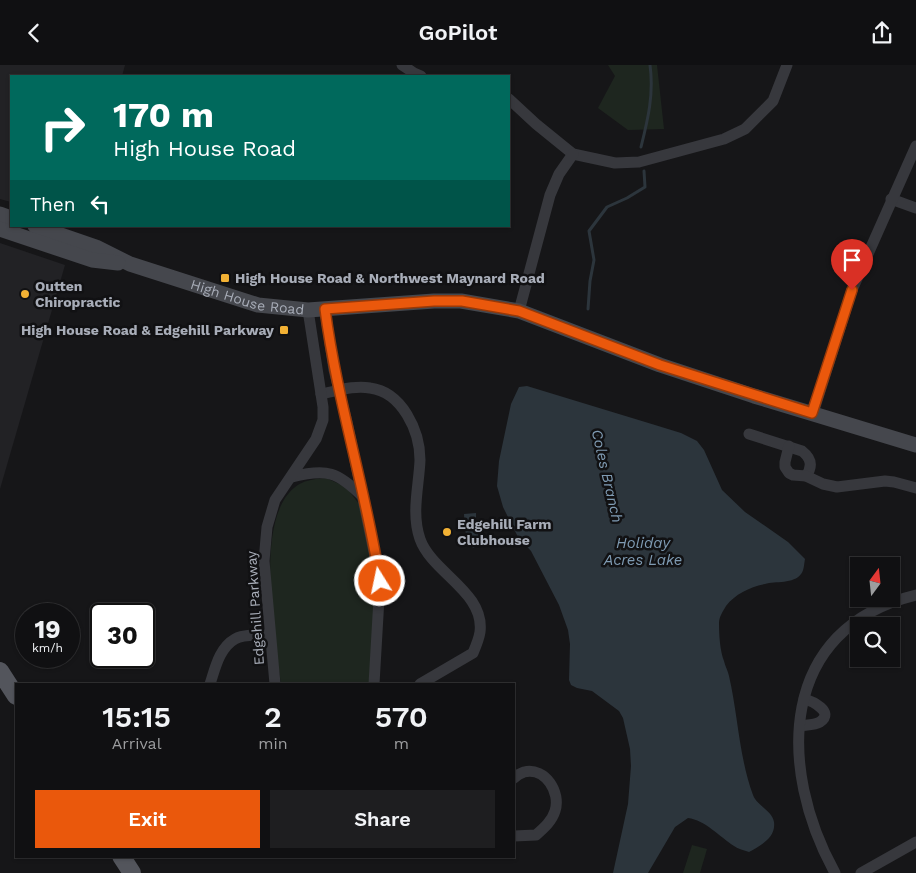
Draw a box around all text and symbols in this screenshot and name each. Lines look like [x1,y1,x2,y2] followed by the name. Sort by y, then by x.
[20,19,48,47] icon: back
[868,19,896,47] icon: share
[419,20,497,45] text: GoPilot
[113,94,214,136] text: 170 m
[30,95,95,160] icon: right
[113,136,296,161] text: High House Road
[86,190,114,218] icon: left
[30,193,76,216] text: Then
[831,239,873,290] pin
[838,246,866,274] icon: arrive
[235,270,545,286] place label: High House Road & Northwest Maynard Road
[219,272,231,284] marker: High House Road & Northwest Maynard Road
[189,276,305,318] street label: High House Road
[35,278,121,310] place label: Outten Chiropractic
[19,288,31,300] marker: Outten Chiropractic
[21,322,274,338] place label: High House Road & Edgehill Parkway
[278,324,290,336] marker: High House Road & Edgehill Parkway
[588,428,626,524] water label: Coles Branch
[457,516,551,548] place label: Edgehill Farm Clubhouse
[441,526,453,538] marker: Edgehill Farm Clubhouse
[603,534,682,569] water label: Holiday Acres Lake
[243,550,267,666] street label: Edgehill Parkway
[353,554,405,606] position arrow
[850,557,900,607] north arrow
[850,557,900,667] map controls
[90,603,155,668] speed limit sign: 30
[34,615,61,644] text: 19
[850,617,900,667] button: search
[32,641,63,655] text: km/h
[102,699,171,734] text: 15:15
[264,699,282,734] text: 2
[375,699,428,734] text: 570
[112,734,162,753] text: Arrival
[258,734,288,753] text: min
[394,734,409,753] text: m
[35,790,260,848] button: Exit
[270,790,495,848] button: Share

